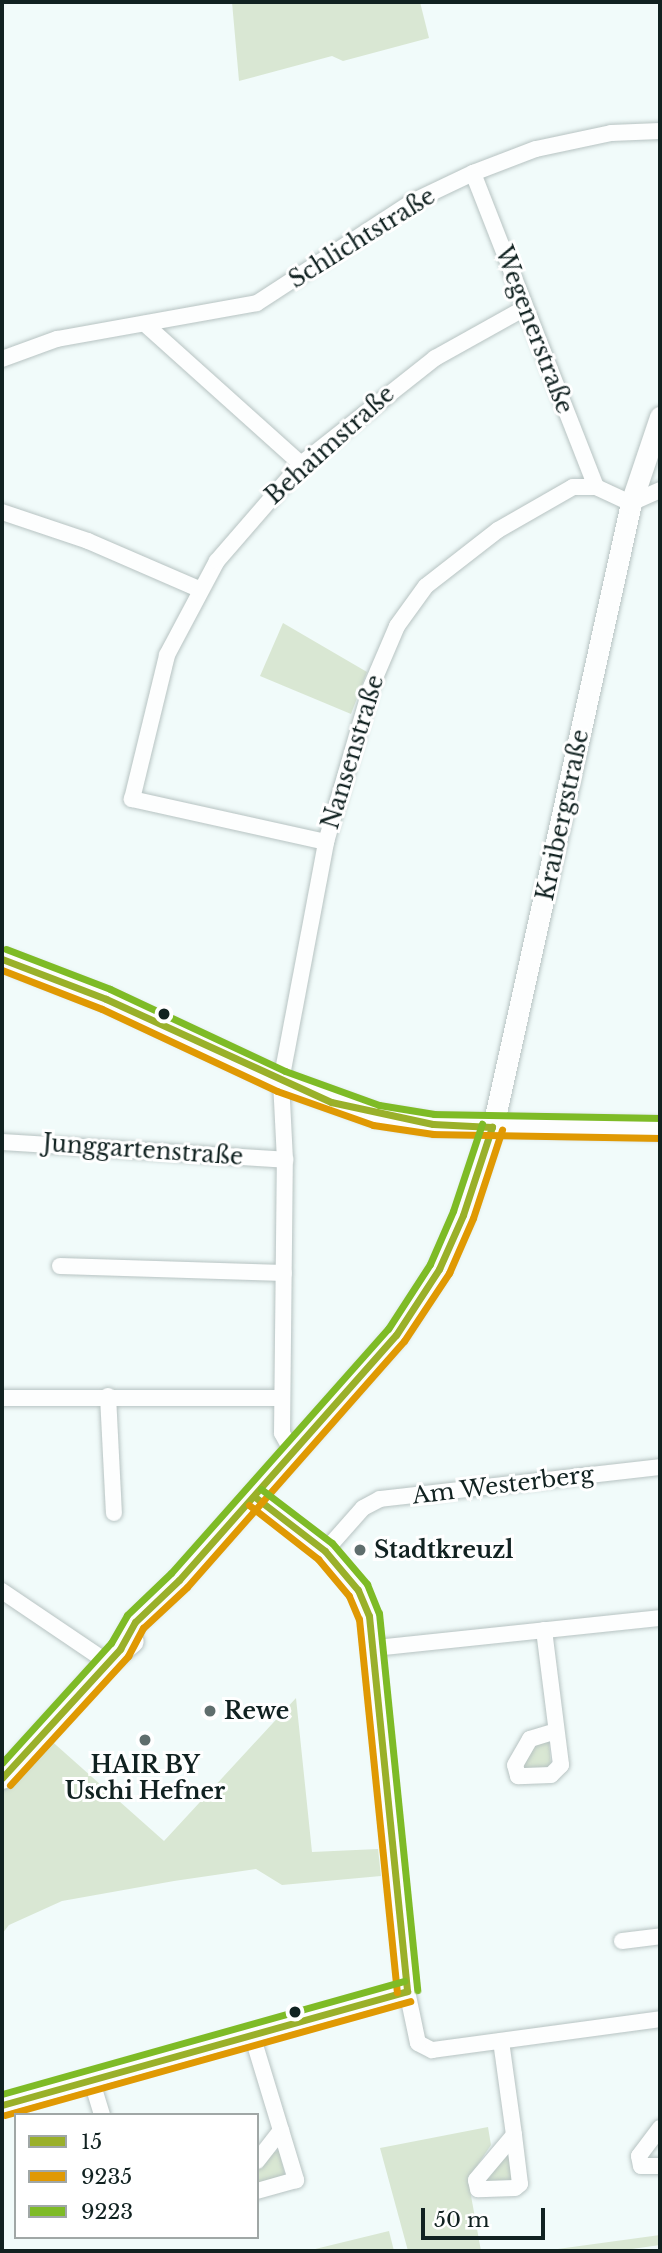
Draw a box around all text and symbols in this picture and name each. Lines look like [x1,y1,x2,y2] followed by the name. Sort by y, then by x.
[284,182,440,294] street label: Schlichtstraße
[489,242,579,418] street label: Wegenerstraße
[260,380,400,510] street label: Behaimstraße
[316,672,390,832] street label: Nansenstraße
[531,727,595,903] street label: Kraibergstraße
[157,1007,171,1021] unlabelled marker
[42,1129,244,1171] street label: Junggartenstraße
[410,1460,596,1510] street label: Am Westerberg
[374,1536,513,1564] place label: Stadtkreuzl
[352,1542,368,1558] marker: Stadtkreuzl
[224,1697,289,1725] place label: Rewe
[202,1703,218,1719] marker: Rewe
[137,1732,153,1748] marker: HAIR BY Uschi Hefner
[65,1751,225,1805] place label: HAIR BY Uschi Hefner
[288,2005,302,2019] unlabelled marker
[14,2113,259,2239] legend
[81,2129,102,2155] text: 15
[81,2164,132,2190] text: 9235
[424,2194,548,2238] scale bar
[81,2199,133,2225] text: 9223
[434,2207,489,2233] text: 50 m

